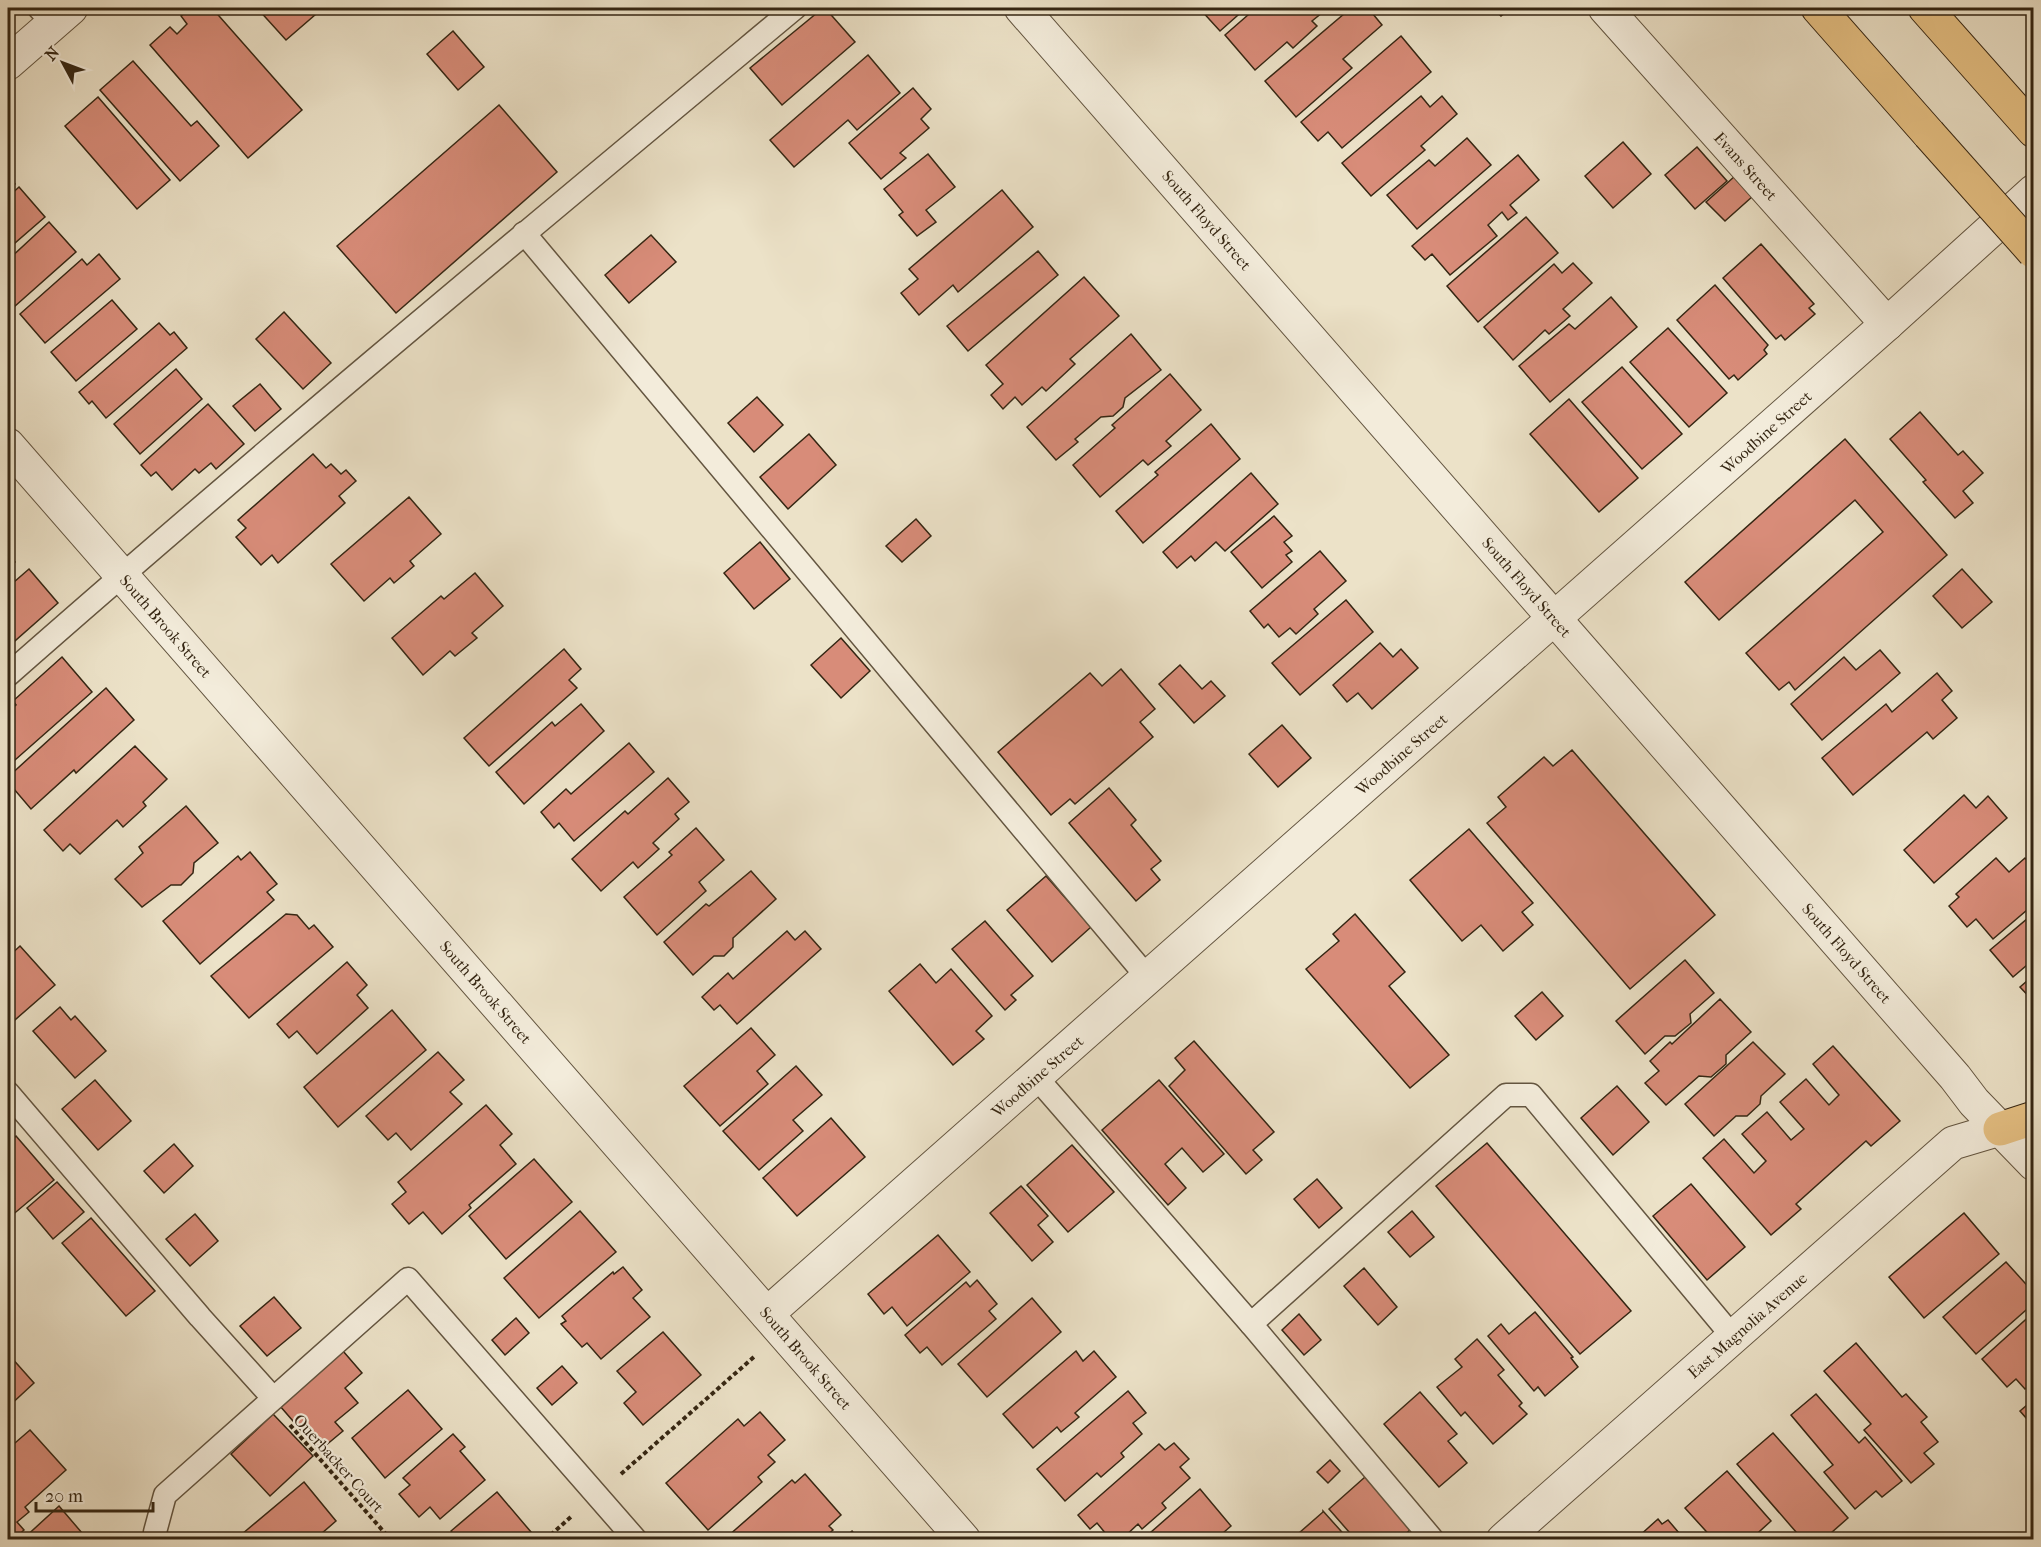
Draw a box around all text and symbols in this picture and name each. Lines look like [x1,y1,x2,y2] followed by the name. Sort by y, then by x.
[33,33,93,93] north arrow
[41,42,64,64] text: N
[1710,128,1782,205] street label: Evans Street
[1158,166,1255,274] street label: South Floyd Street
[1716,387,1816,479] street label: Woodbine Street
[1478,533,1575,641] street label: South Floyd Street
[116,571,216,682] street label: South Brook Street
[1351,709,1451,800] street label: Woodbine Street
[1798,899,1895,1007] street label: South Floyd Street
[436,937,536,1048] street label: South Brook Street
[987,1031,1087,1122] street label: Woodbine Street
[1684,1268,1811,1382] street label: East Magnolia Avenue
[756,1303,856,1414] street label: South Brook Street
[290,1410,388,1517] street label: Ouerbacker Court
[36,1475,153,1513] scale bar
[45,1486,83,1507] text: 20 m

